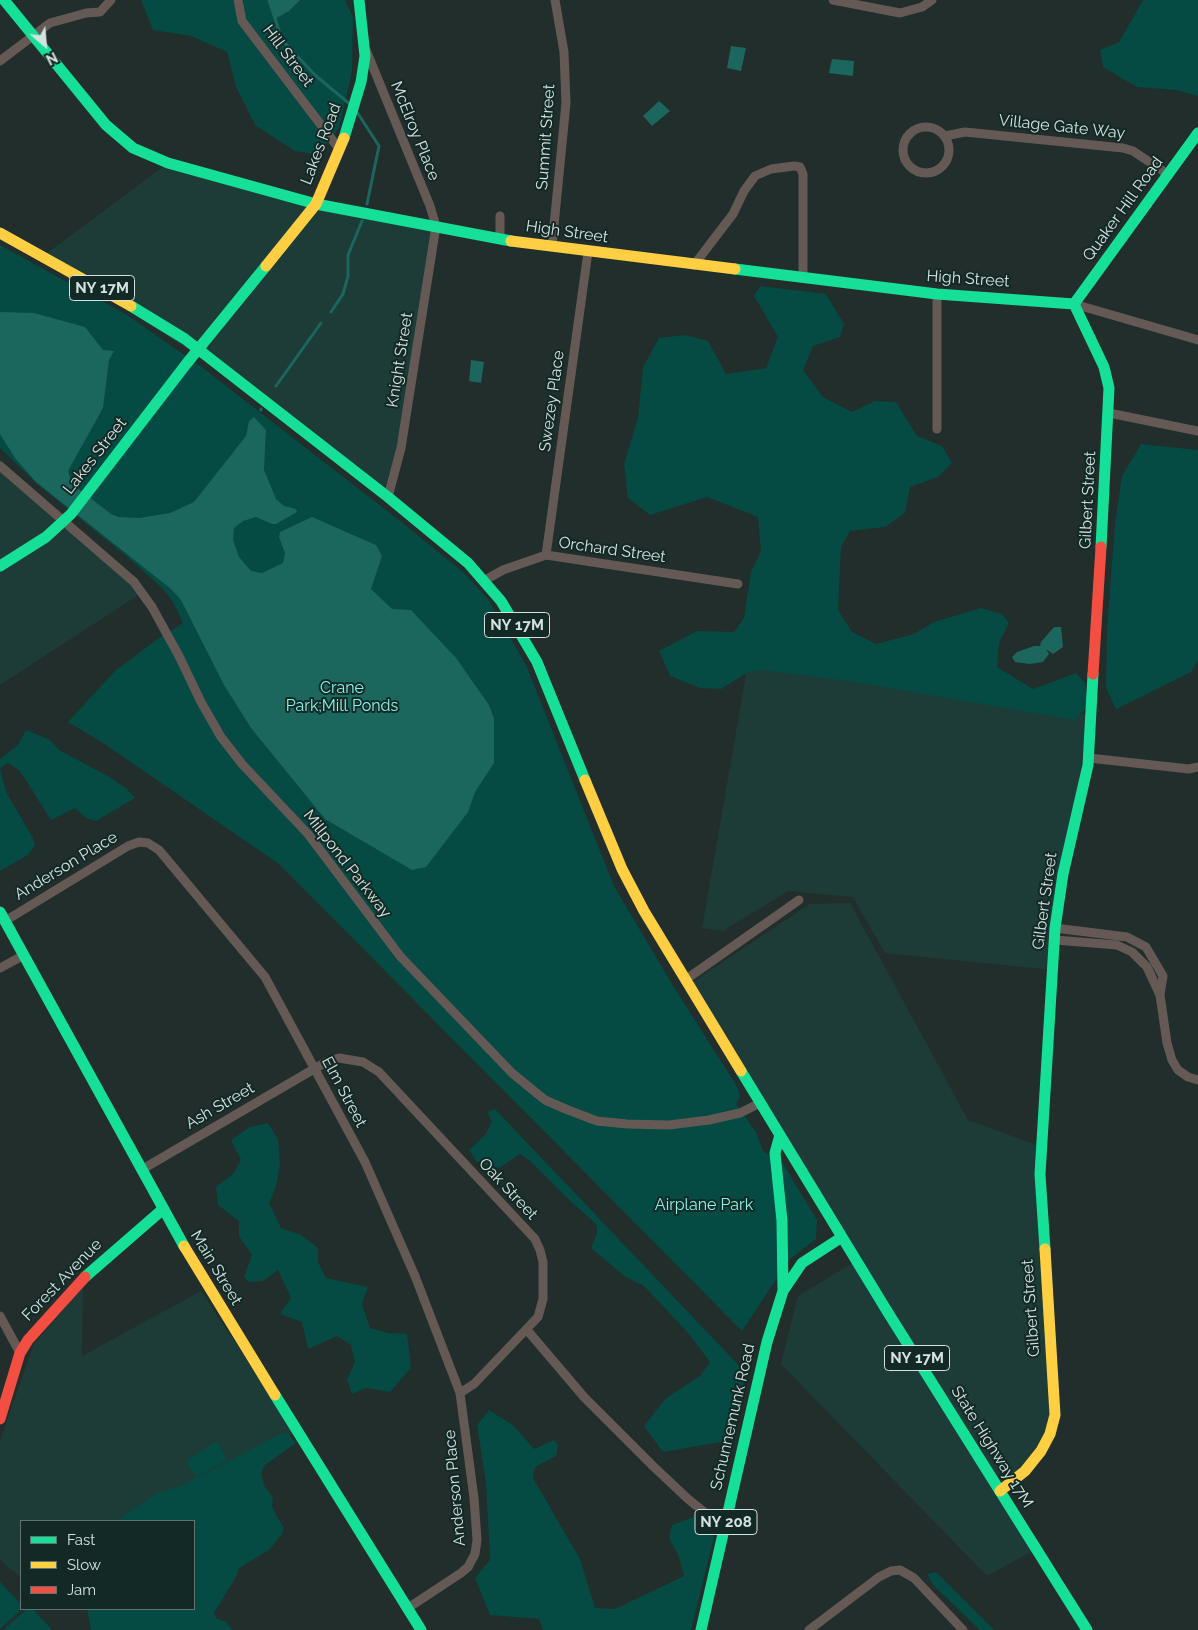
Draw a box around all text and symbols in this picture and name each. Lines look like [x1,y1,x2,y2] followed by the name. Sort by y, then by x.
[20,20,70,70] north arrow
[259,21,317,91] street label: Hill Street
[43,49,60,68] text: N
[386,79,444,183] street label: McElroy Place
[533,84,559,190] street label: Summit Street
[297,101,345,187] street label: Lakes Road
[998,111,1126,143] street label: Village Gate Way
[1079,153,1167,265] street label: Quaker Hill Road
[525,217,609,247] street label: High Street
[926,267,1010,291] street label: High Street
[70,276,134,300] road number: NY 17M
[383,311,417,409] street label: Knight Street
[535,349,569,453] street label: Swezey Place
[59,414,131,498] street label: Lakes Street
[1076,451,1100,549] street label: Gilbert Street
[557,533,667,567] street label: Orchard Street
[484,612,550,638] road number: NY 17M
[286,678,398,716] park label: Crane Park;Mill Ponds
[299,806,395,922] street label: Millpond Parkway
[11,828,121,904] street label: Anderson Place
[1029,851,1061,951] street label: Gilbert Street
[317,1053,371,1131] street label: Elm Street
[182,1079,258,1133] street label: Ash Street
[475,1154,541,1224] street label: Oak Street
[655,1195,753,1215] park label: Airplane Park
[186,1227,246,1309] street label: Main Street
[18,1235,106,1325] street label: Forest Avenue
[1018,1258,1044,1358] street label: Gilbert Street
[707,1342,759,1492] street label: Schunnemunk Road
[884,1346,950,1370] road number: NY 17M
[947,1383,1037,1511] street label: State Highway 17M
[440,1429,470,1547] street label: Anderson Place
[695,1510,757,1534] road number: NY 208
[20,1520,195,1610] legend
[67,1531,95,1549] text: Fast
[67,1556,101,1574] text: Slow
[67,1581,96,1599] text: Jam

